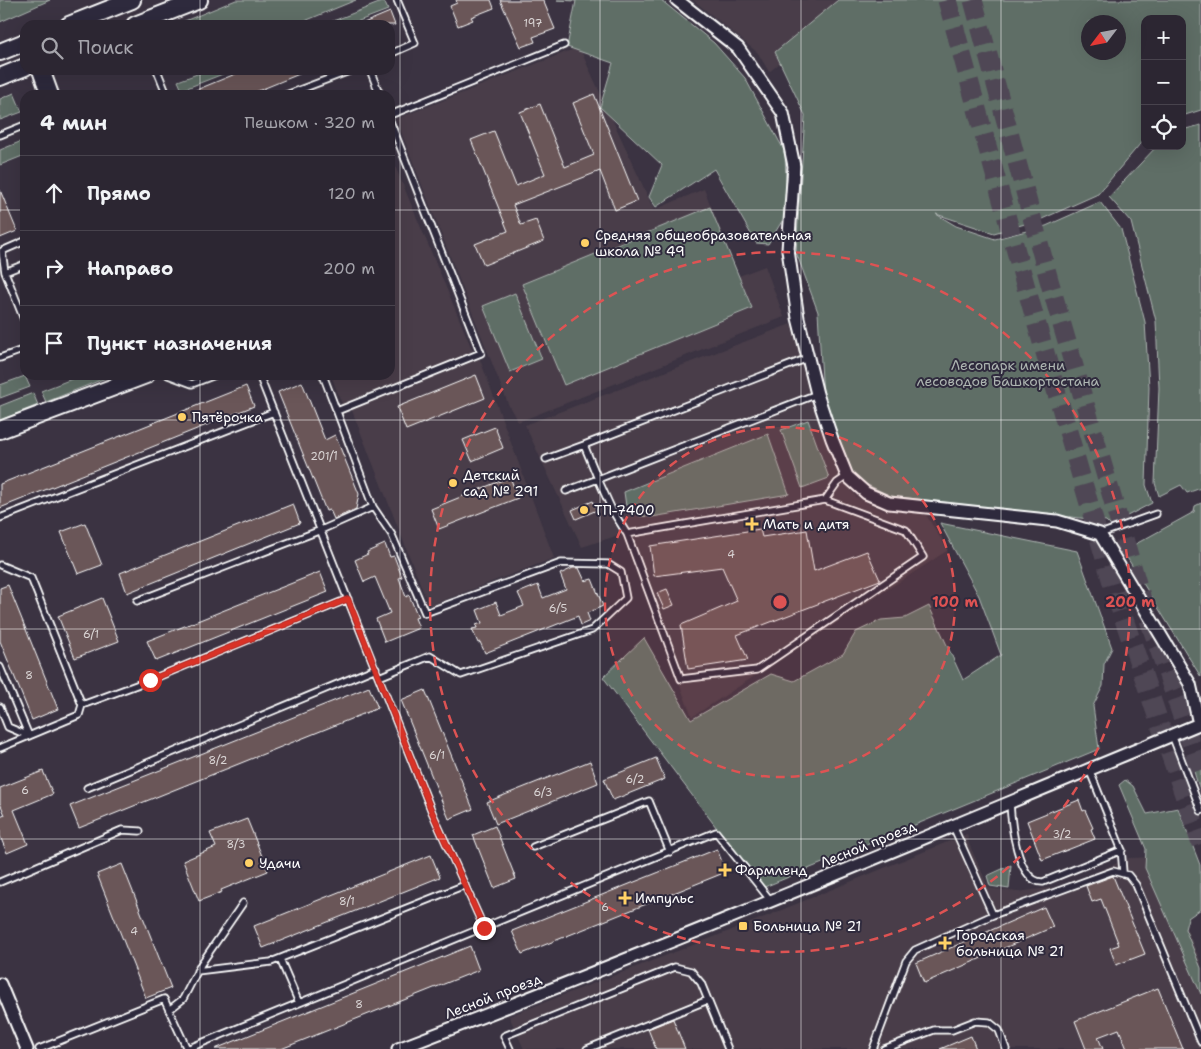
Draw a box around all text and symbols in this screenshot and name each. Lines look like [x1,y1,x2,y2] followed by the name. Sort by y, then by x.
[1081,15,1126,60] north arrow
[1141,15,1186,150] map controls
[1141,15,1186,60] button: +
[524,16,543,31] house number: 197
[20,20,395,75] search box
[38,34,66,62] icon: search
[78,35,133,60] text: Поиск
[1141,60,1186,105] button: −
[1141,105,1186,150] button: locate
[40,109,107,137] text: 4 мин
[244,112,375,133] text: Пешком · 320 m
[40,179,68,207] icon: ahead
[87,181,151,206] text: Прямо
[328,183,375,204] text: 120 m
[595,226,812,260] place label: Средняя общеобразовательная школа № 49
[579,237,591,249] marker: Средняя общеобразовательная школа № 49
[40,254,68,282] icon: right
[87,256,173,281] text: Направо
[323,258,375,279] text: 200 m
[40,329,68,357] icon: arrive
[87,331,272,356] text: Пункт назначения
[917,356,1100,390] park label: Лесопарк имени лесоводов Башкортостана
[192,408,263,426] place label: Пятёрочка
[176,411,188,423] marker: Пятёрочка
[310,449,338,464] house number: 201/1
[463,466,538,500] place label: Детский сад № 291
[447,477,459,489] marker: Детский сад № 291
[594,501,655,519] place label: ТП-7400
[578,504,590,516] marker: ТП-7400
[763,515,850,533] place label: Мать и дитя
[745,517,759,531] marker: Мать и дитя
[727,547,735,562] house number: 4
[932,592,978,612] text: 100 m
[1105,592,1155,612] text: 200 m
[771,593,789,611] centre of rings
[549,601,567,616] house number: 6/5
[83,627,99,642] house number: 6/1
[25,668,33,683] house number: 8
[139,669,162,692] route start
[429,748,445,763] house number: 6/1
[209,753,227,768] house number: 8/2
[626,772,644,787] house number: 6/2
[21,783,29,798] house number: 6
[534,785,552,800] house number: 6/3
[817,816,919,872] street label: Лесной проезд
[1053,827,1071,842] house number: 3/2
[227,837,245,852] house number: 8/3
[259,854,301,872] place label: Удачи
[243,857,255,869] marker: Удачи
[735,861,808,879] place label: Фармленд
[719,864,731,876] marker: Фармленд
[635,889,694,907] place label: Импульс
[619,892,631,904] marker: Импульс
[339,894,355,909] house number: 8/1
[601,900,609,915] house number: 6
[473,917,496,940] route end
[753,917,861,935] place label: Больница № 21
[737,920,749,932] marker: Больница № 21
[130,924,138,939] house number: 4
[956,926,1064,960] place label: Городская больница № 21
[938,936,952,950] marker: Городская больница № 21
[442,969,544,1023] street label: Лесной проезд
[355,997,363,1012] house number: 8

